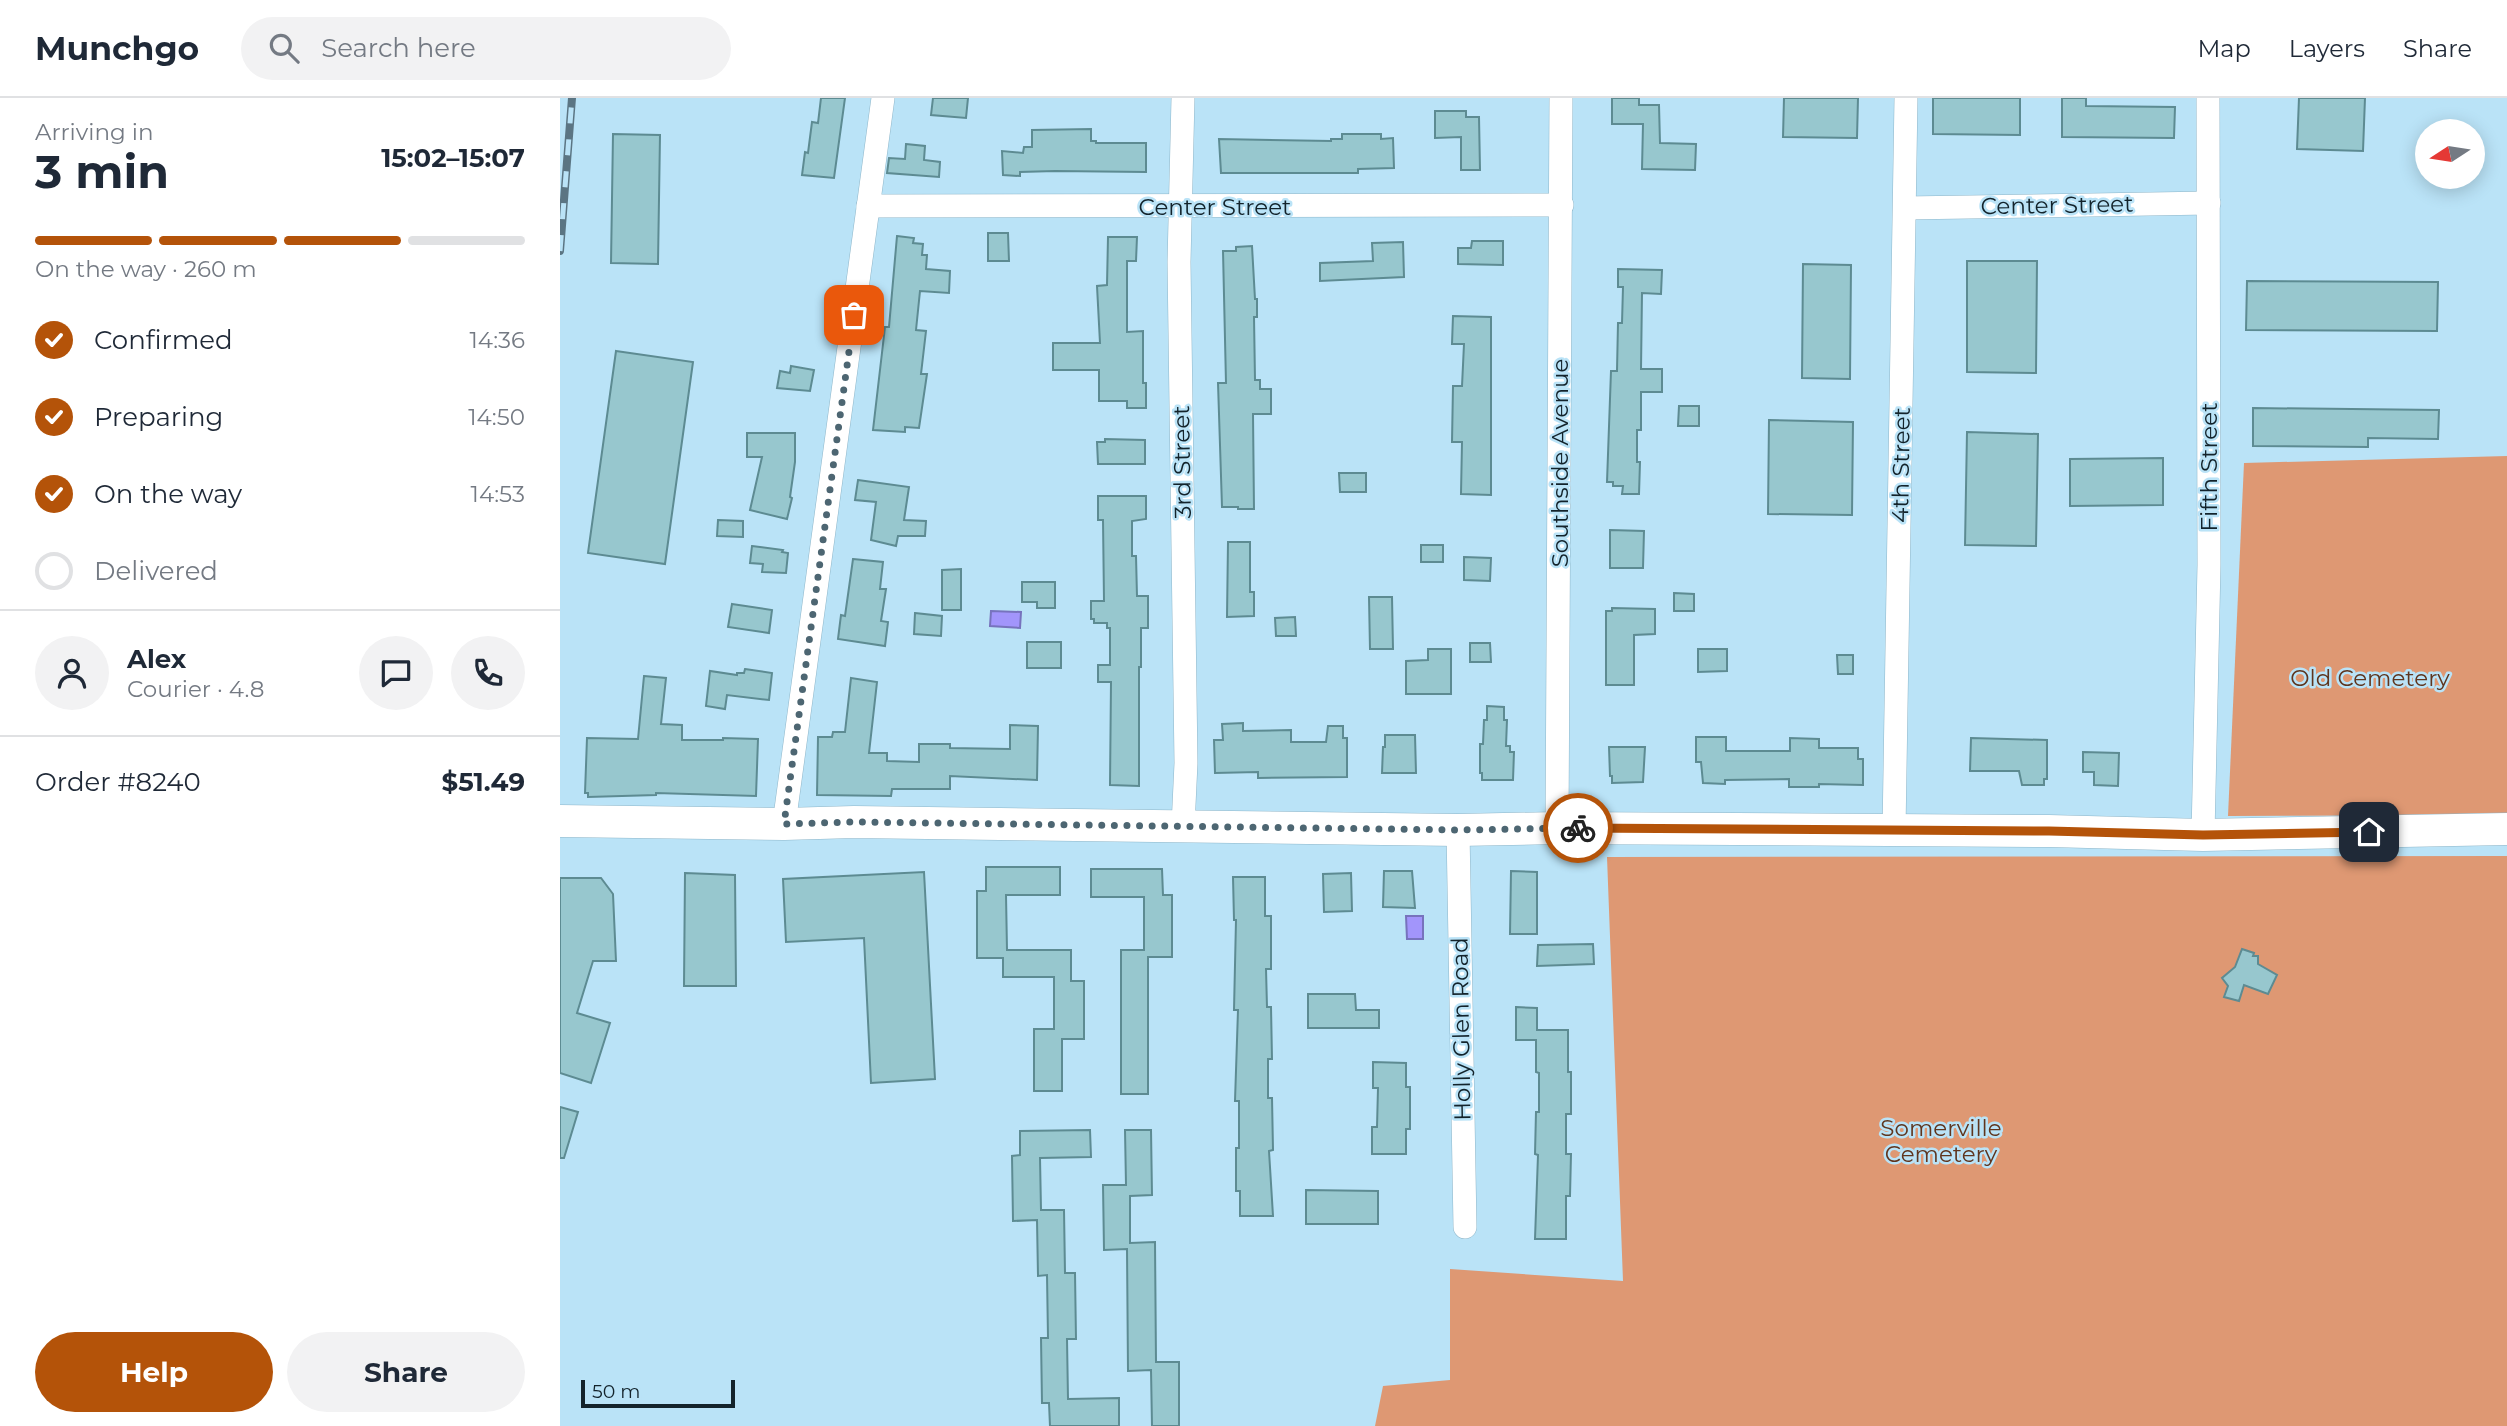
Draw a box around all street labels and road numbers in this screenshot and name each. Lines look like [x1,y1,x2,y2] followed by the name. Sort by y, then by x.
[1980,190,2134,220] street label: Center Street
[1139,193,1291,221] street label: Center Street
[1546,359,1574,567] street label: Southside Avenue
[2195,403,2223,532] street label: Fifth Street
[1167,405,1197,519] street label: 3rd Street
[1886,407,1916,523] street label: 4th Street
[1445,937,1477,1121] street label: Holly Glen Road

